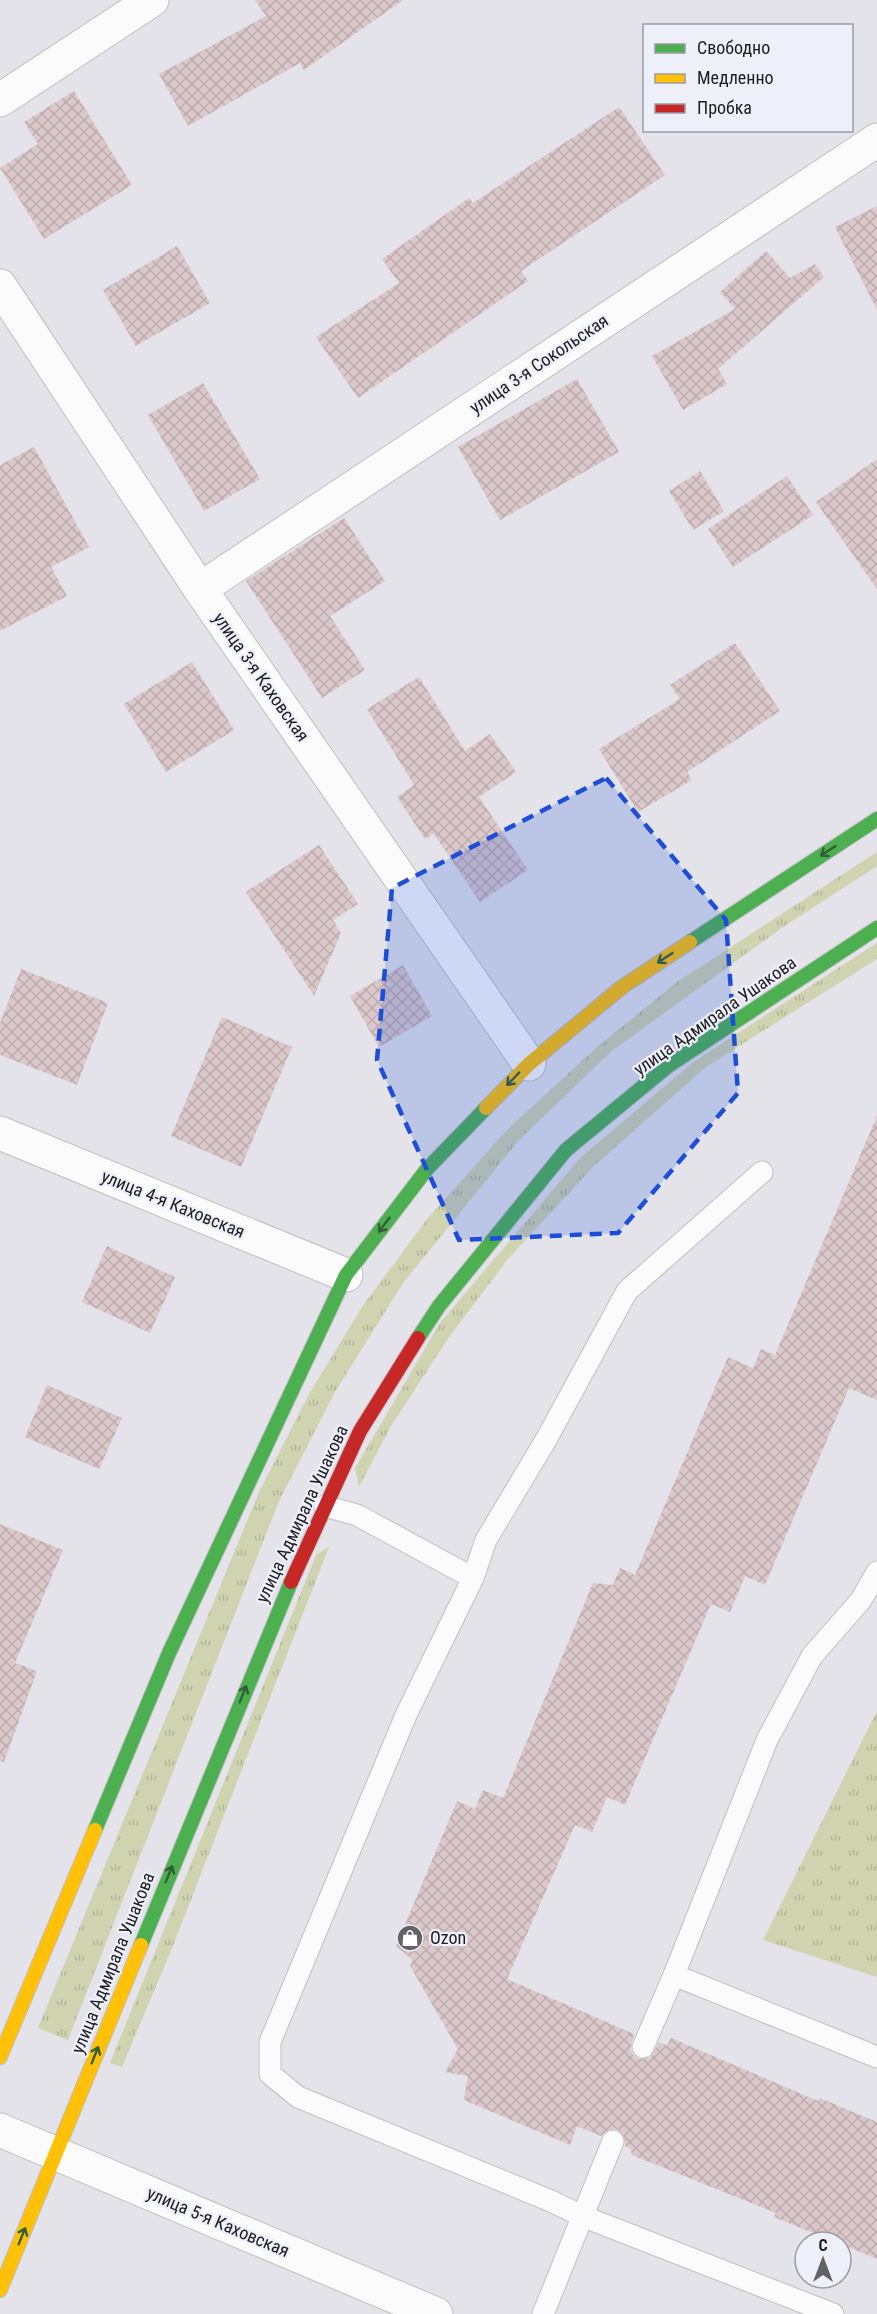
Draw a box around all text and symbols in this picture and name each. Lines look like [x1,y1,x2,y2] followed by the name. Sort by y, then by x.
[643,24,853,132] legend
[697,37,770,58] text: Свободно
[697,67,774,88] text: Медленно
[697,97,752,118] text: Пробка
[465,309,612,418] street label: улица 3-я Сокольская
[209,608,314,745] street label: улица 3-я Каховская
[820,845,837,857] one-way arrow
[629,952,800,1080] street label: улица Адмирала Ушакова
[658,952,674,964] one-way arrow
[506,1072,520,1087] one-way arrow
[98,1165,248,1242] street label: улица 4-я Каховская
[378,1217,390,1233] one-way arrow
[251,1422,352,1606] street label: улица Адмирала Ушакова
[238,1685,249,1703] one-way arrow
[164,1865,175,1884] one-way arrow
[67,1869,158,2056] street label: улица Адмирала Ушакова
[395,1923,425,1953] shop icon: Ozon
[430,1927,466,1948] place label: Ozon
[90,2046,101,2064] one-way arrow
[144,2182,293,2261] street label: улица 5-я Каховская
[17,2227,28,2245] one-way arrow
[793,2230,853,2290] north arrow
[818,2236,828,2255] text: С

